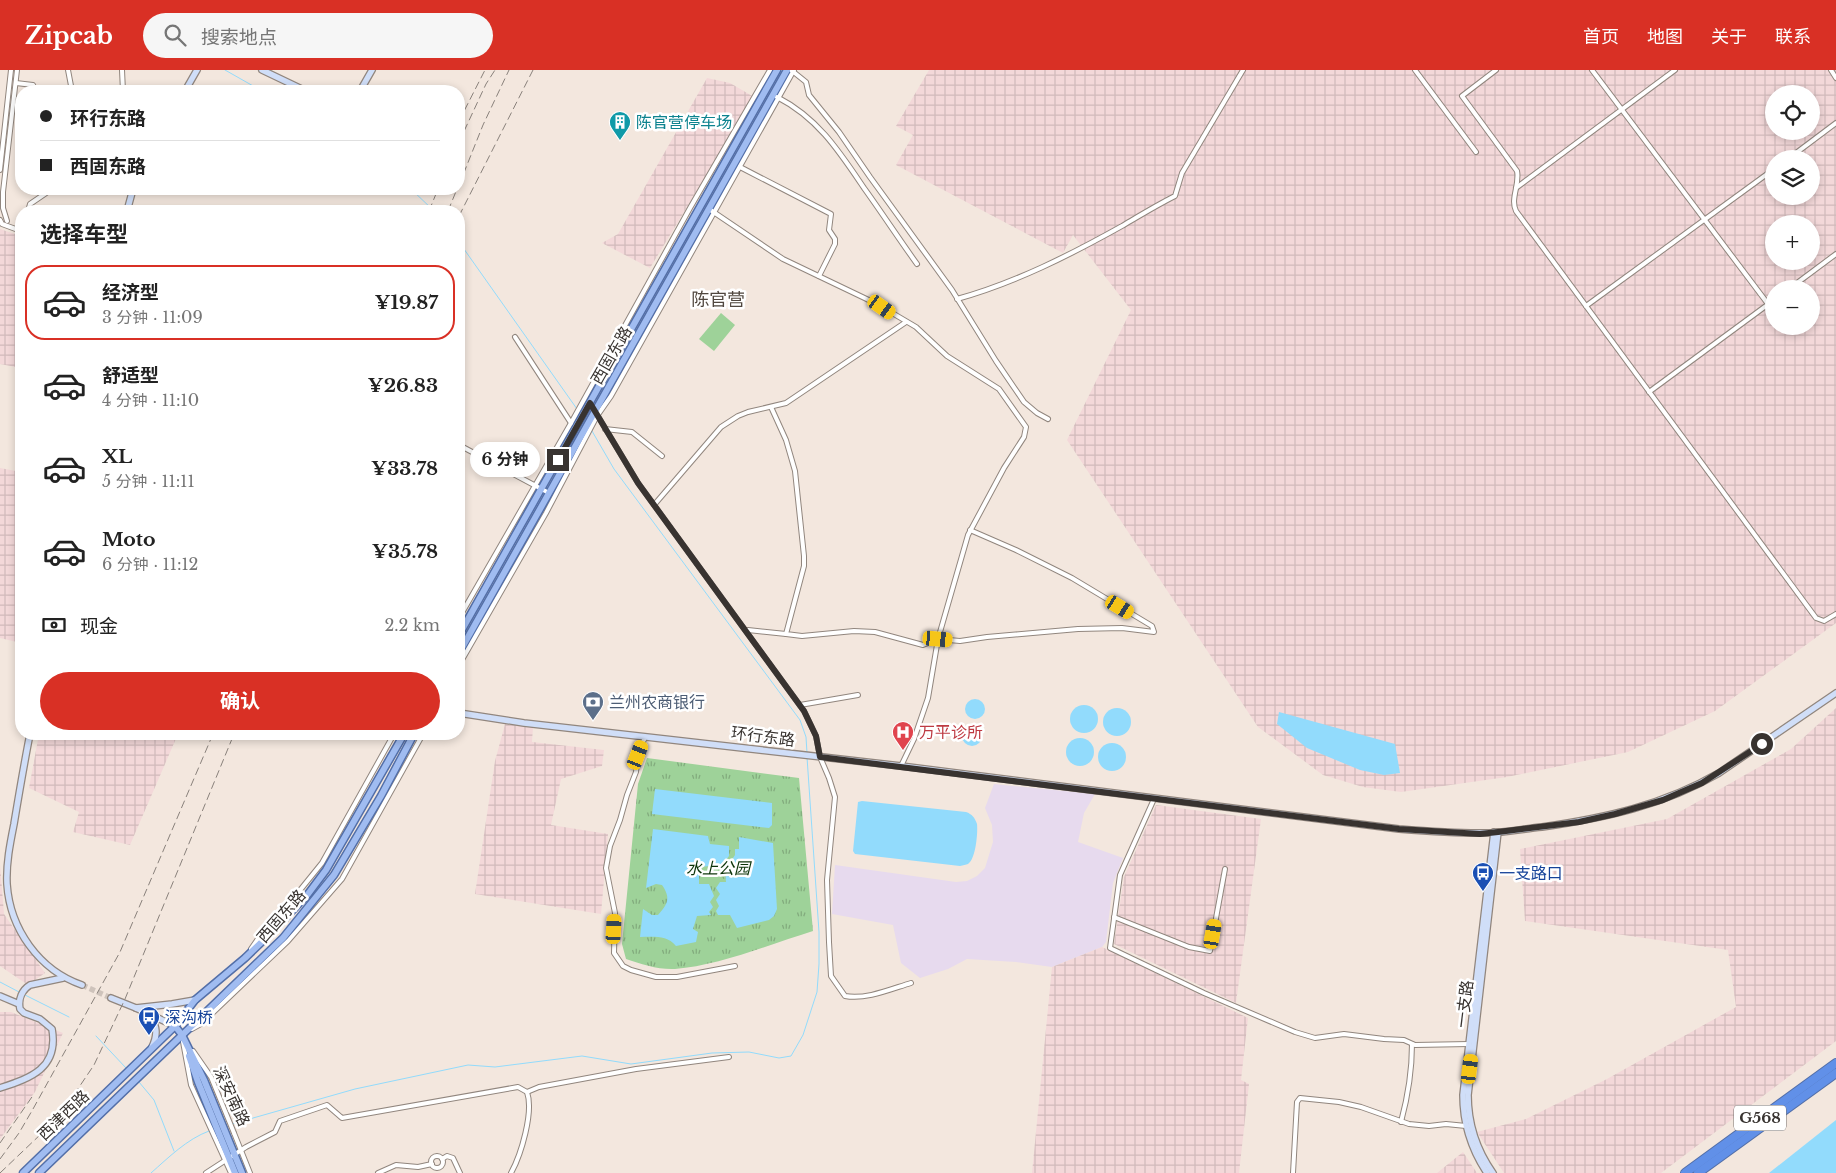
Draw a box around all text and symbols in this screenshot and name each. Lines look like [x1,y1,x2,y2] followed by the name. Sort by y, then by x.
[143,13,493,58] search box
[25,21,113,50] text: Zipcab
[161,21,189,49] icon: search
[201,26,277,49] text: 搜索地点
[1583,26,1619,48] text: 首页
[1647,26,1683,48] text: 地图
[1711,26,1747,48] text: 关于
[1775,26,1811,48] text: 联系
[1765,85,1820,335] map controls
[1765,85,1820,140] button: locate
[70,107,146,130] text: 环行东路
[608,110,632,141] building icon: 陈官营停车场
[636,112,732,132] place label: 陈官营停车场
[1765,150,1820,205] button: layers
[70,155,146,178] text: 西固东路
[1765,215,1820,270] button: +
[40,221,128,248] text: 选择车型
[42,280,87,325] icon: car
[1765,280,1820,335] button: −
[102,281,159,304] text: 经济型
[691,289,745,311] district label: 陈官营
[374,291,438,314] text: ¥19.87
[865,292,898,322] car
[102,307,203,327] text: 3 分钟 · 11:09
[586,322,636,388] street label: 西固东路
[42,363,87,408] icon: car
[102,364,159,387] text: 舒适型
[368,374,438,397] text: ¥26.83
[102,390,199,410] text: 4 分钟 · 11:10
[470,442,540,478] callout: 6 分钟
[102,445,132,468] text: XL
[42,446,87,491] icon: car
[481,449,529,469] text: 6 分钟
[547,449,569,471] route end
[371,457,438,480] text: ¥33.78
[102,471,195,491] text: 5 分钟 · 11:11
[102,528,156,551] text: Moto
[42,529,87,574] icon: car
[372,540,438,563] text: ¥35.78
[102,554,198,574] text: 6 分钟 · 11:12
[1103,593,1136,621] car
[40,611,68,639] icon: cash
[80,615,118,638] text: 现金
[384,615,440,635] text: 2.2 km
[922,630,953,648] car
[40,672,440,730] button: 确认
[581,690,605,721] bank icon: 兰州农商银行
[609,692,705,712] place label: 兰州农商银行
[891,720,915,751] hospital icon: 万平诊所
[730,722,796,750] street label: 环行东路
[919,722,983,742] place label: 万平诊所
[1751,733,1773,755] route start
[625,738,650,772] car
[686,858,752,878] park label: 水上公园
[1471,861,1495,892] bus stop icon: 一支路口
[1499,863,1563,883] place label: 一支路口
[252,885,310,947] street label: 西固东路
[605,914,622,944] car
[1203,918,1222,950] car
[1451,979,1477,1029] street label: 一支路
[137,1005,161,1036] bus stop icon: 深沟桥
[165,1007,213,1027] place label: 深沟桥
[1460,1053,1479,1085] car
[209,1063,255,1129] street label: 深安南路
[33,1086,93,1144] street label: 西津西路
[1734,1106,1786,1130] road number: G568

